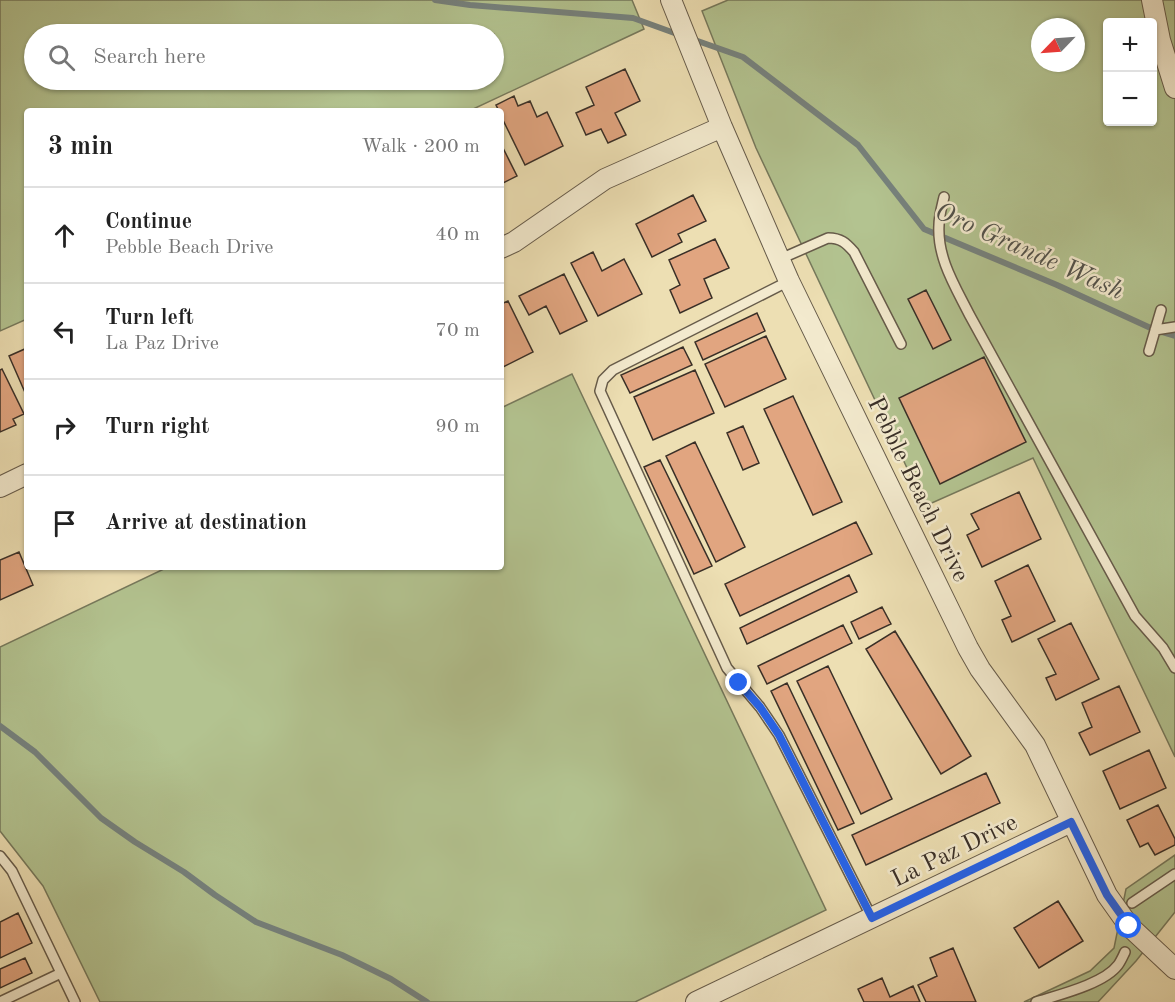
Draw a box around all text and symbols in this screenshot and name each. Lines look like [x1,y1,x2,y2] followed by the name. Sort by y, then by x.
[1031,18,1085,72] north arrow
[1103,18,1157,126] map controls
[1103,18,1157,72] button: +
[24,24,504,90] search box
[45,41,78,74] icon: search
[93,46,206,68] text: Search here
[1103,72,1157,126] button: −
[48,134,113,160] text: 3 min
[361,137,480,157] text: Walk · 200 m
[931,198,1128,305] water label: Oro Grande Wash
[105,211,192,233] text: Continue
[48,219,81,252] icon: ahead
[435,225,480,245] text: 40 m
[105,238,274,258] text: Pebble Beach Drive
[105,307,194,329] text: Turn left
[48,315,81,348] icon: left
[435,321,480,341] text: 70 m
[105,334,219,354] text: La Paz Drive
[862,394,972,586] street label: Pebble Beach Drive
[48,411,81,444] icon: right
[105,416,209,438] text: Turn right
[435,417,480,437] text: 90 m
[48,507,81,540] icon: arrive
[105,512,307,534] text: Arrive at destination
[725,669,751,695] route end
[888,811,1022,893] street label: La Paz Drive
[1115,912,1141,938] route start

